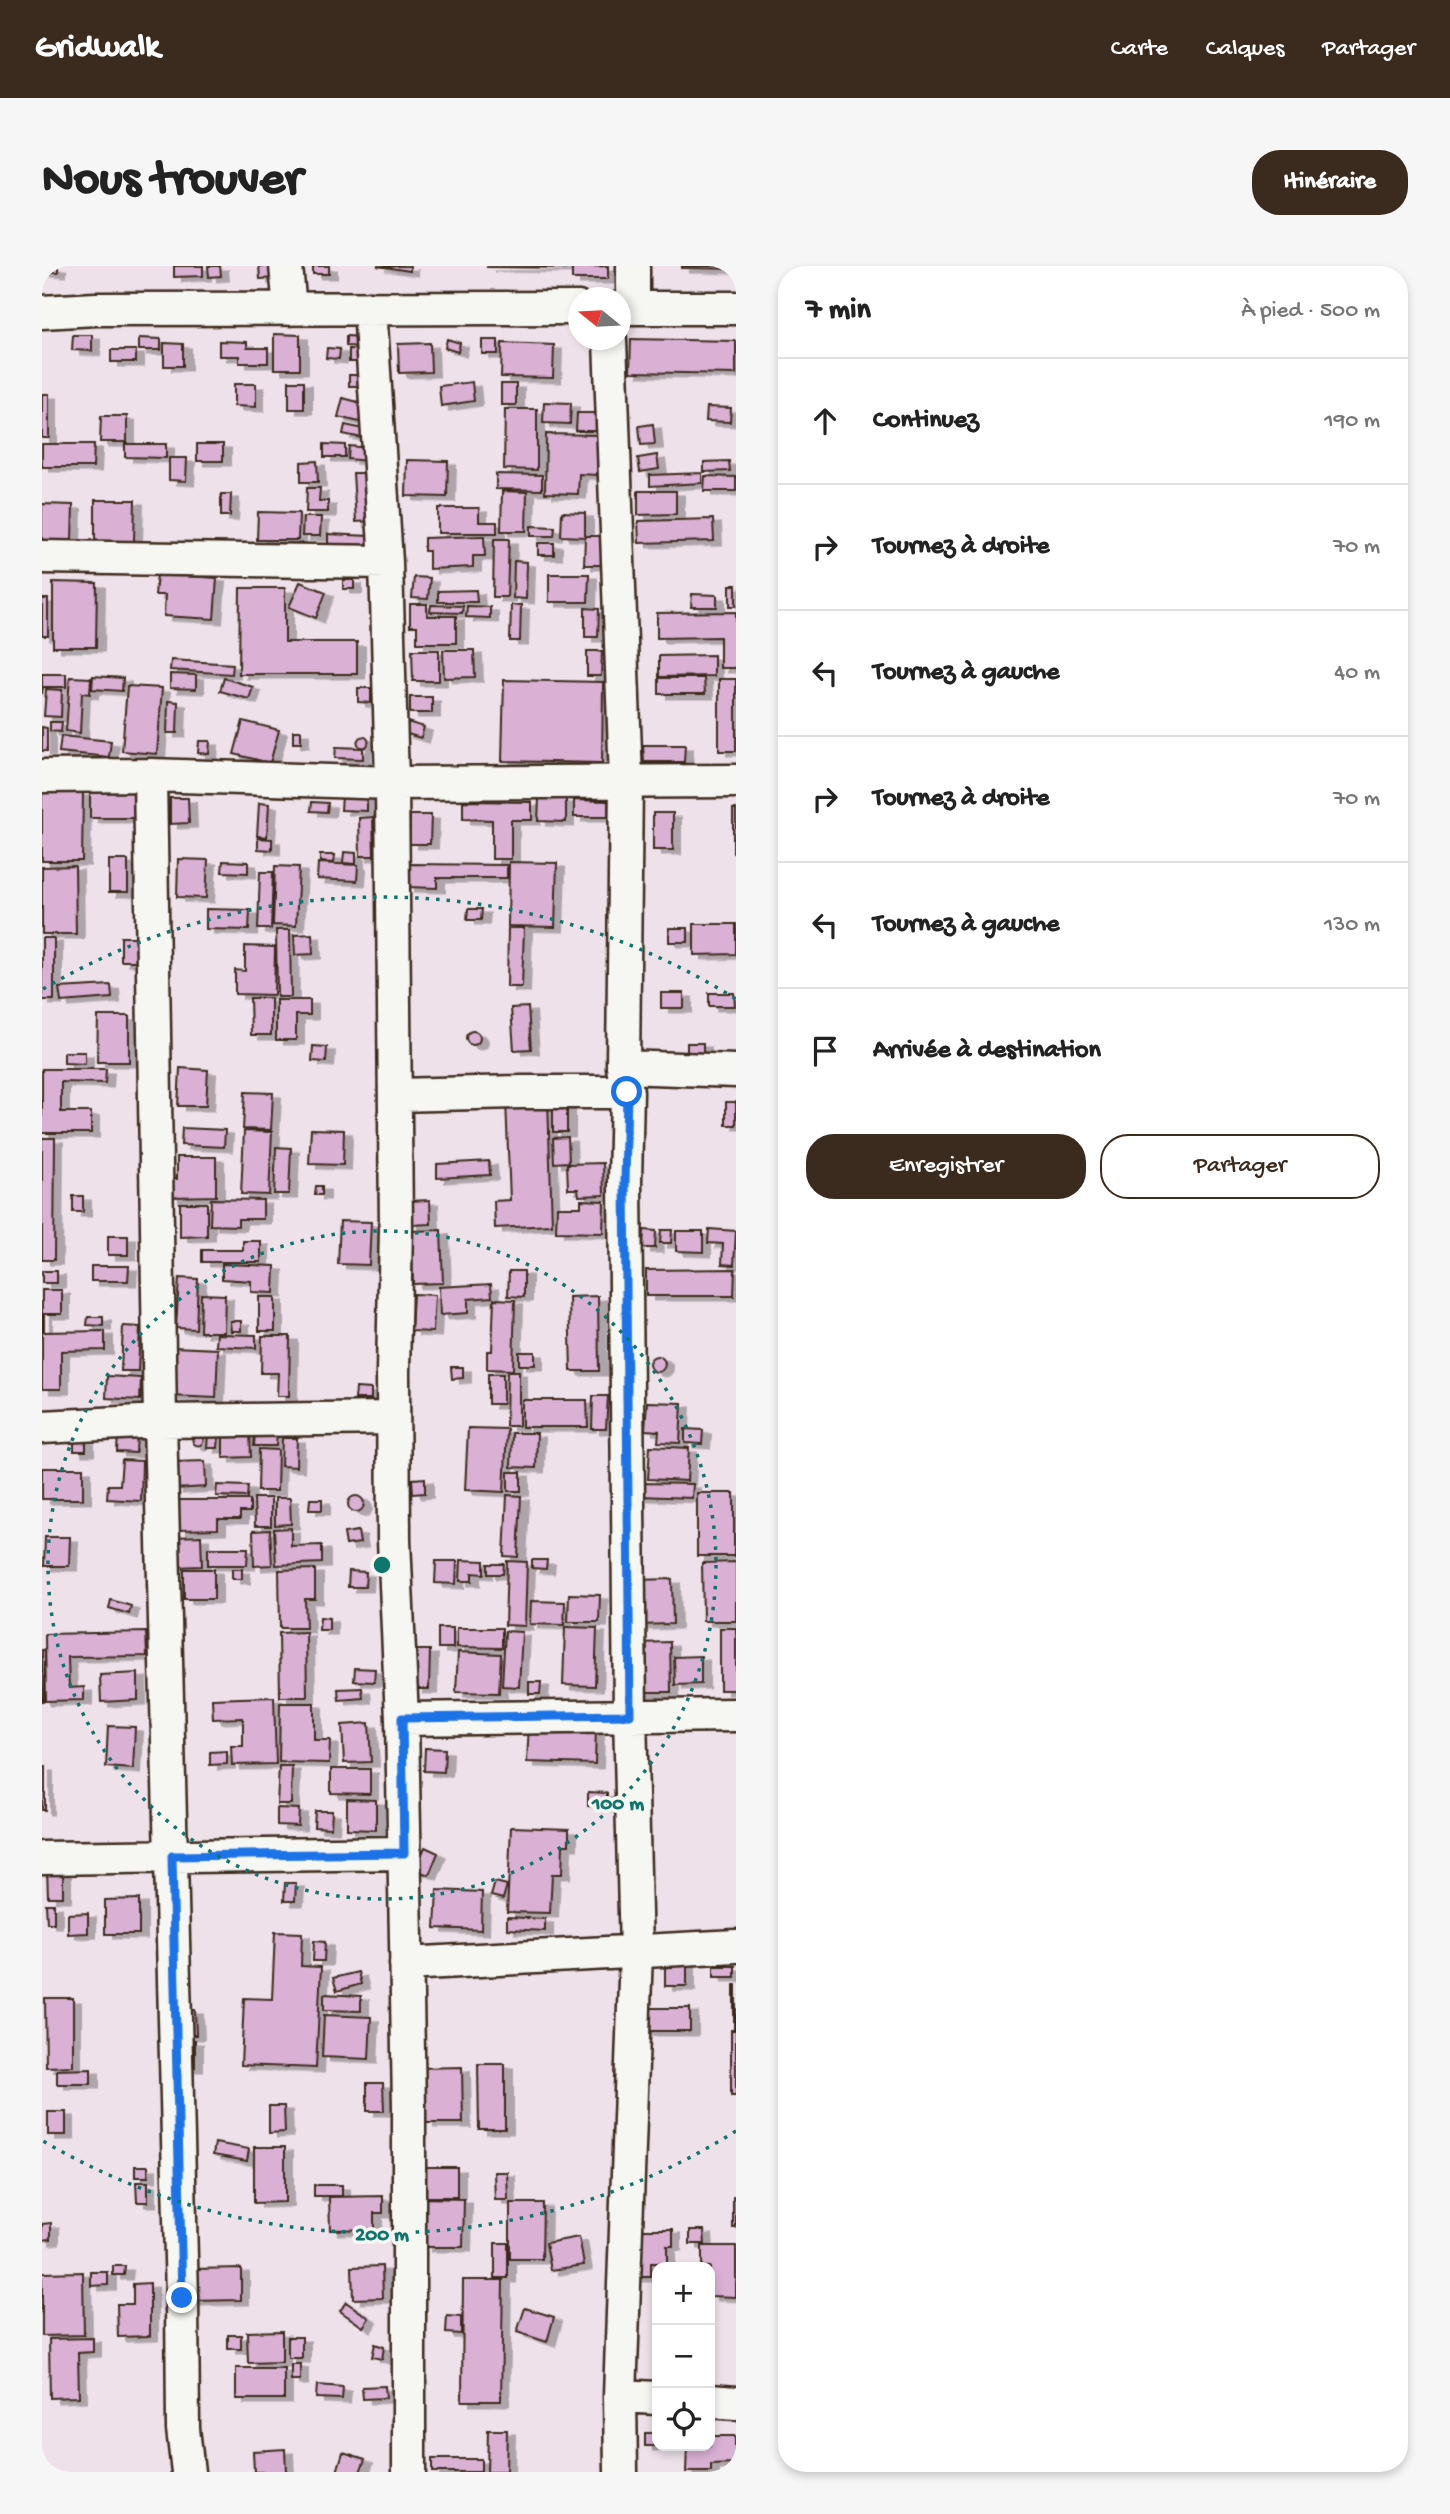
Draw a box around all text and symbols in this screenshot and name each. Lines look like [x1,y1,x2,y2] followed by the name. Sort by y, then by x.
[35,30,160,68] text: Gridwalk
[1111,35,1168,64] text: Carte
[1206,35,1284,64] text: Calques
[1322,35,1415,64] text: Partager
[1252,150,1408,215] button: Itinéraire
[42,153,302,211] text: Nous trouver
[568,287,631,350] north arrow
[806,294,871,329] text: 7 min
[1241,298,1380,325] text: À pied · 500 m
[806,402,844,440] icon: ahead
[873,406,979,437] text: Continuez
[1324,408,1380,435] text: 190 m
[806,528,844,566] icon: right
[873,532,1050,563] text: Tournez à droite
[1333,534,1380,561] text: 70 m
[806,654,844,692] icon: left
[873,658,1060,689] text: Tournez à gauche
[1334,660,1380,687] text: 40 m
[806,780,844,818] icon: right
[873,784,1050,815] text: Tournez à droite
[1333,786,1380,813] text: 70 m
[806,906,844,944] icon: left
[873,910,1060,941] text: Tournez à gauche
[1324,912,1380,939] text: 130 m
[806,1032,844,1070] icon: arrive
[873,1036,1101,1067] text: Arrivée à destination
[611,1076,642,1107] route start
[806,1134,1086,1199] button: Enregistrer
[1100,1134,1380,1199] button: Partager
[370,1553,394,1577] centre of rings
[591,1793,644,1818] text: 100 m
[355,2224,409,2249] text: 200 m
[652,2262,715,2451] map controls
[652,2262,715,2325] button: +
[166,2282,197,2313] route end
[652,2325,715,2388] button: −
[652,2388,715,2451] button: locate

